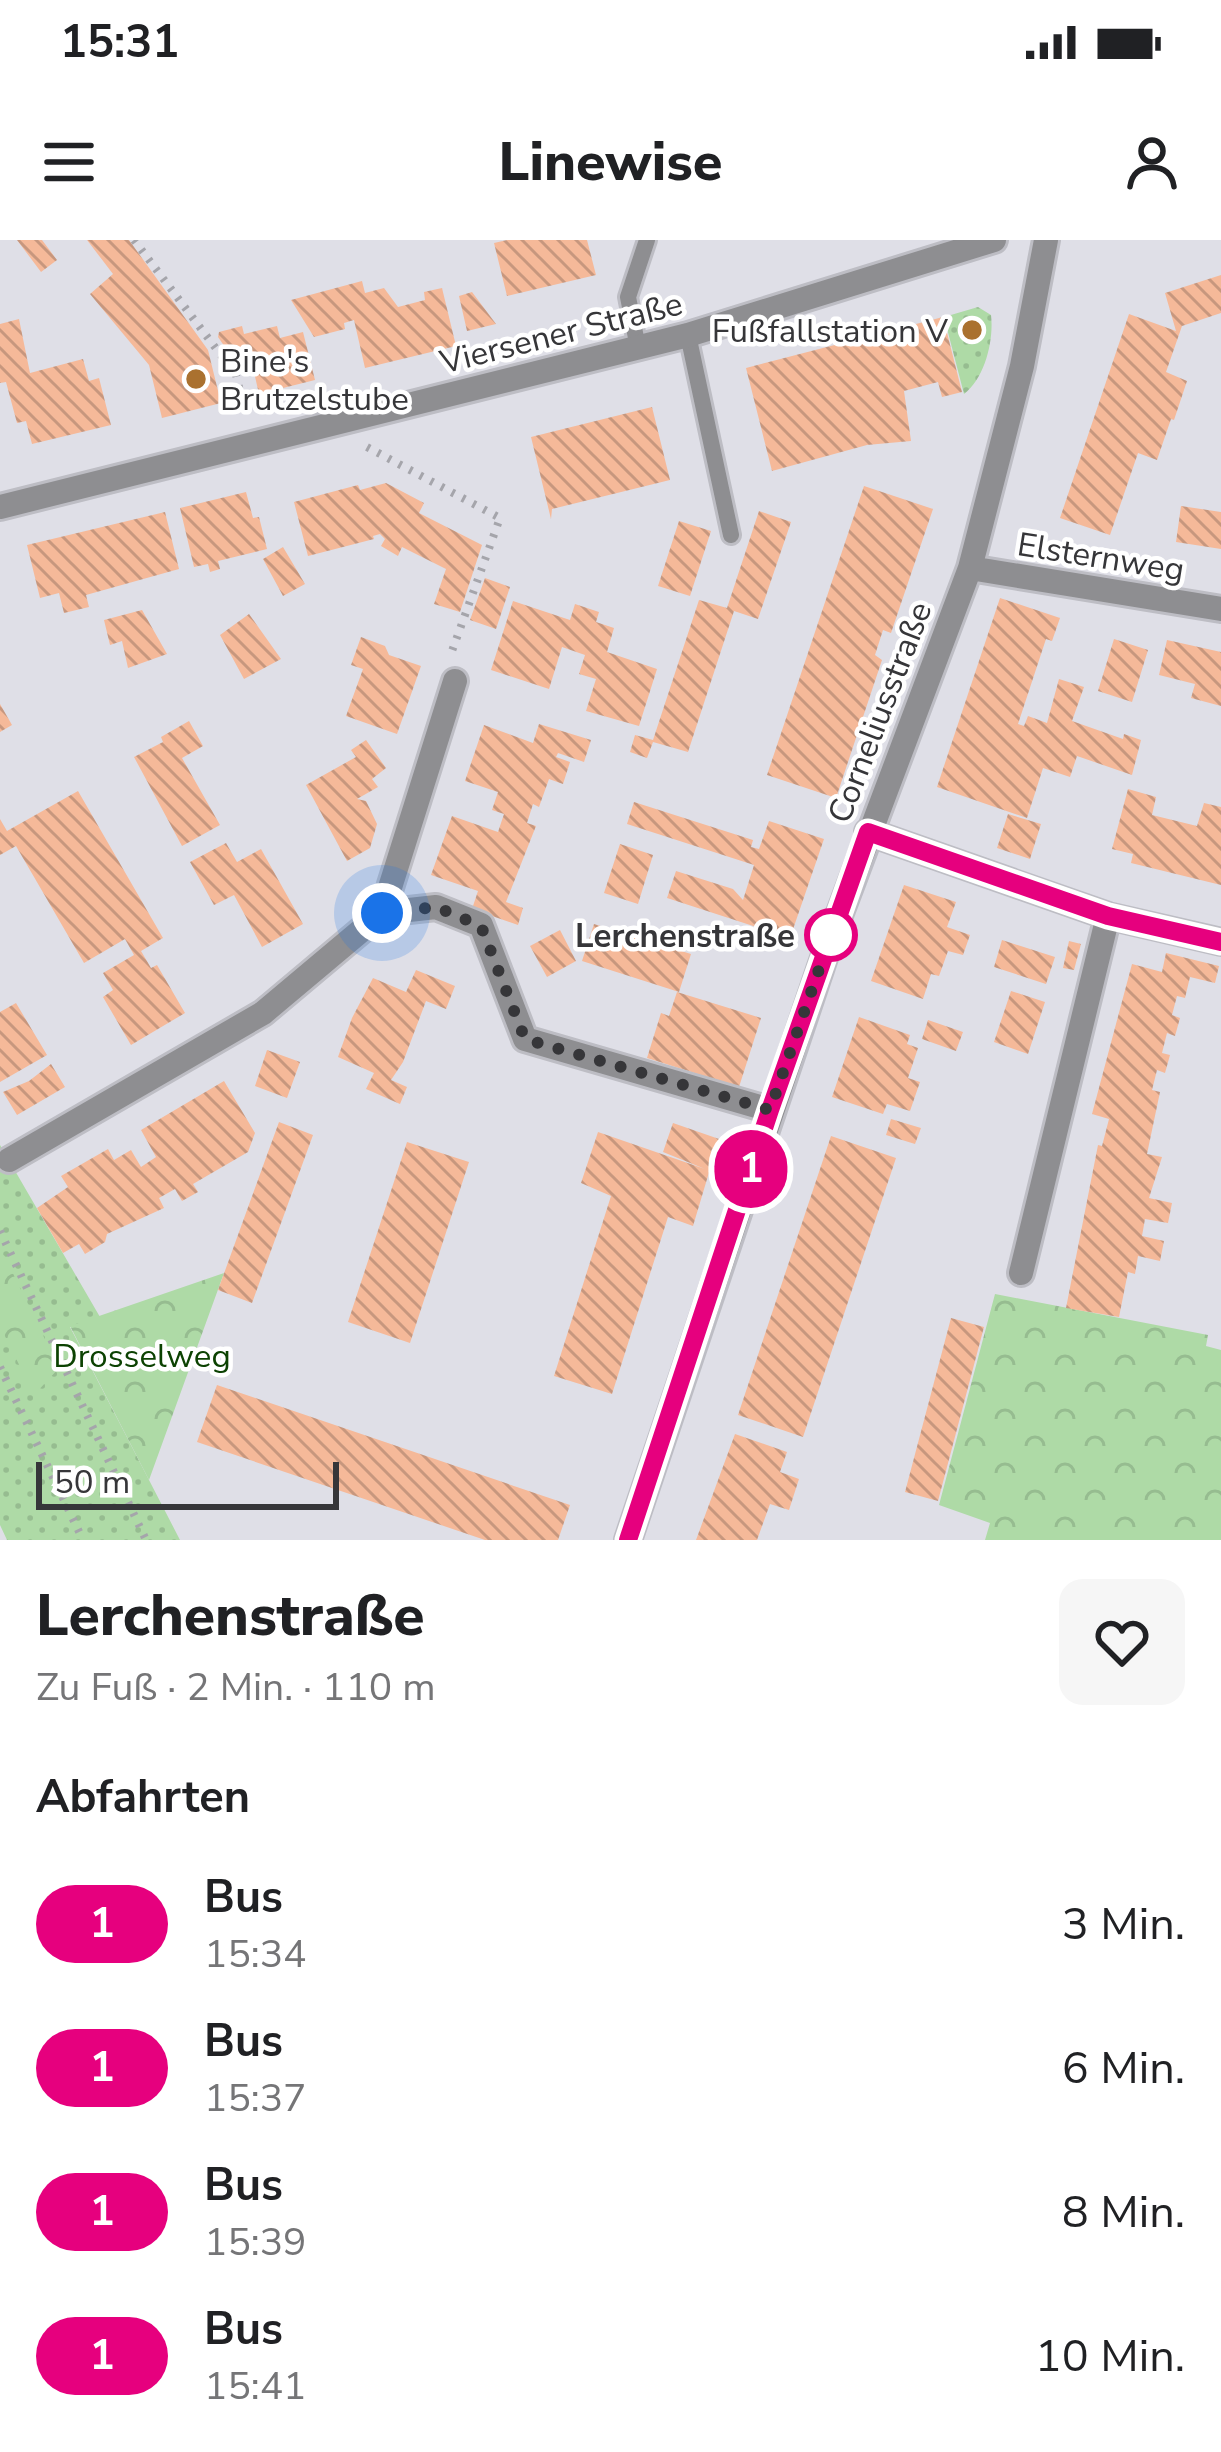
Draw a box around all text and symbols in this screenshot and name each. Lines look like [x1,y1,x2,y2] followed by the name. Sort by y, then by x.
[60,12,179,73] text: 15:31
[499,125,722,199] text: Linewise
[36,129,102,195] icon: menu
[1119,129,1185,195] icon: person
[434,282,687,386] street label: Viersener Straße
[712,309,948,354] place label: Fußfallstation V
[959,317,985,343] marker: Fußfallstation V
[220,339,409,422] place label: Bine's Brutzelstube
[183,366,209,392] marker: Bine's Brutzelstube
[1014,522,1187,593] street label: Elsternweg
[818,595,943,830] street label: Corneliusstraße
[352,883,412,943] your location
[806,910,856,960] marker: Lerchenstraße
[575,914,795,959] place label: Lerchenstraße
[712,1130,790,1208] line badge: 1
[738,1140,764,1197] text: 1
[53,1334,231,1379] park label: Drosselweg
[36,1456,339,1509] scale bar
[54,1460,130,1505] text: 50 m
[36,1577,425,1655] text: Lerchenstraße
[1059,1579,1185,1705] button: heart
[36,1661,436,1714] text: Zu Fuß · 2 Min. · 110 m
[36,1767,250,1828] text: Abfahrten
[204,1867,283,1928] text: Bus
[1062,1894,1185,1955] text: 3 Min.
[89,1895,115,1952] text: 1
[204,1928,307,1981] text: 15:34
[204,2011,283,2072] text: Bus
[1062,2038,1185,2099] text: 6 Min.
[89,2039,115,2096] text: 1
[204,2072,307,2125] text: 15:37
[204,2155,283,2216] text: Bus
[1062,2182,1185,2243] text: 8 Min.
[89,2183,115,2240] text: 1
[204,2216,307,2269] text: 15:39
[204,2299,283,2360] text: Bus
[1035,2326,1185,2387] text: 10 Min.
[89,2327,115,2384] text: 1
[204,2360,307,2413] text: 15:41

